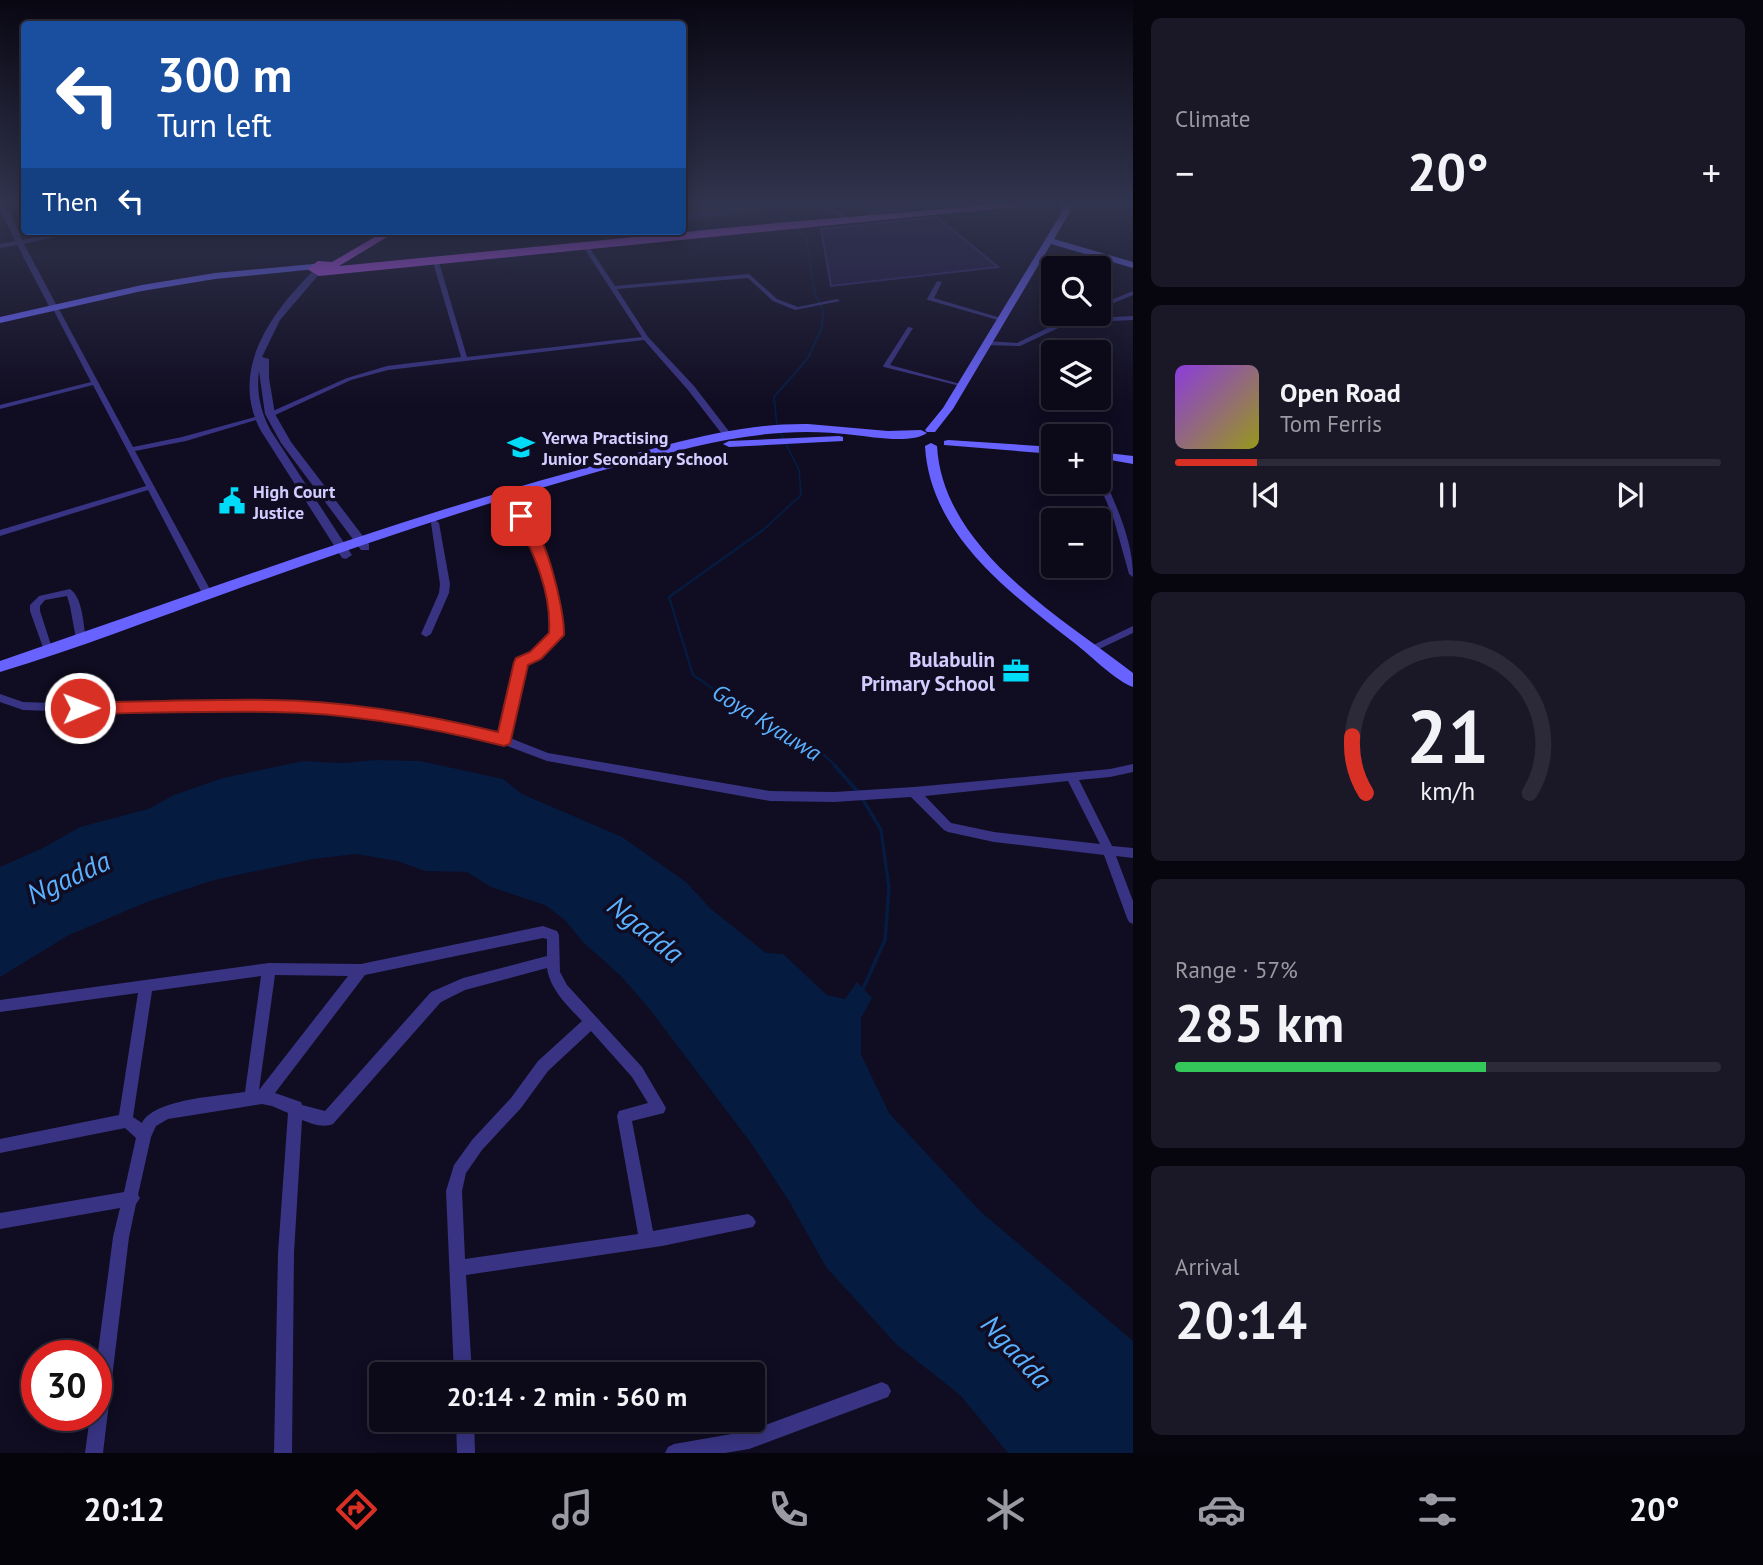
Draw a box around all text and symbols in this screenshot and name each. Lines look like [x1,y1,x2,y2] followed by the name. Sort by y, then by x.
[157,42,292,106] text: 300 m
[42,49,133,140] icon: left
[157,104,272,146] text: Turn left
[1175,104,1250,133] text: Climate
[1407,138,1489,205] text: 20°
[1175,148,1194,197] text: −
[1702,148,1721,197] text: +
[112,182,150,220] icon: left
[42,185,98,218] text: Then
[1041,256,1111,578] map controls
[1041,256,1111,326] button: search
[1041,340,1111,410] button: layers
[1280,376,1401,409] text: Open Road
[1280,409,1382,438] text: Tom Ferris
[1041,424,1111,494] button: +
[541,426,728,470] place label: Yerwa Practising Junior Secondary School
[506,432,536,462] school or university icon: Yerwa Practising Junior Secondary School
[1247,476,1285,514] icon: previous
[1429,476,1467,514] icon: pause
[1611,476,1649,514] icon: next
[252,480,336,524] place label: High Court Justice
[217,486,247,516] public building icon: High Court Justice
[491,486,551,546] pin
[502,497,540,535] icon: arrive
[1041,508,1111,578] button: −
[861,646,996,697] place label: Bulabulin Primary School
[1001,656,1031,686] office icon: Bulabulin Primary School
[43,671,117,745] position arrow
[707,677,827,767] water label: Goya Kyauwa
[1407,689,1489,783] text: 21
[1421,774,1475,806] text: km/h
[20,842,116,912] water label: Ngadda
[600,887,692,971] water label: Ngadda
[1175,955,1298,984] text: Range · 57%
[1175,989,1344,1056] text: 285 km
[1175,1252,1239,1281] text: Arrival
[1175,1286,1307,1353] text: 20:14
[973,1306,1061,1396] water label: Ngadda
[21,1340,112,1431] speed limit sign: 30
[447,1380,687,1413] text: 20:14 · 2 min · 560 m
[332,1485,381,1534] icon: directions
[548,1485,597,1534] icon: music
[764,1485,813,1534] icon: phone
[981,1485,1030,1534] icon: climate
[1197,1485,1246,1534] icon: car
[1413,1485,1462,1534] icon: filters
[84,1488,165,1530] text: 20:12
[1629,1488,1679,1530] text: 20°

